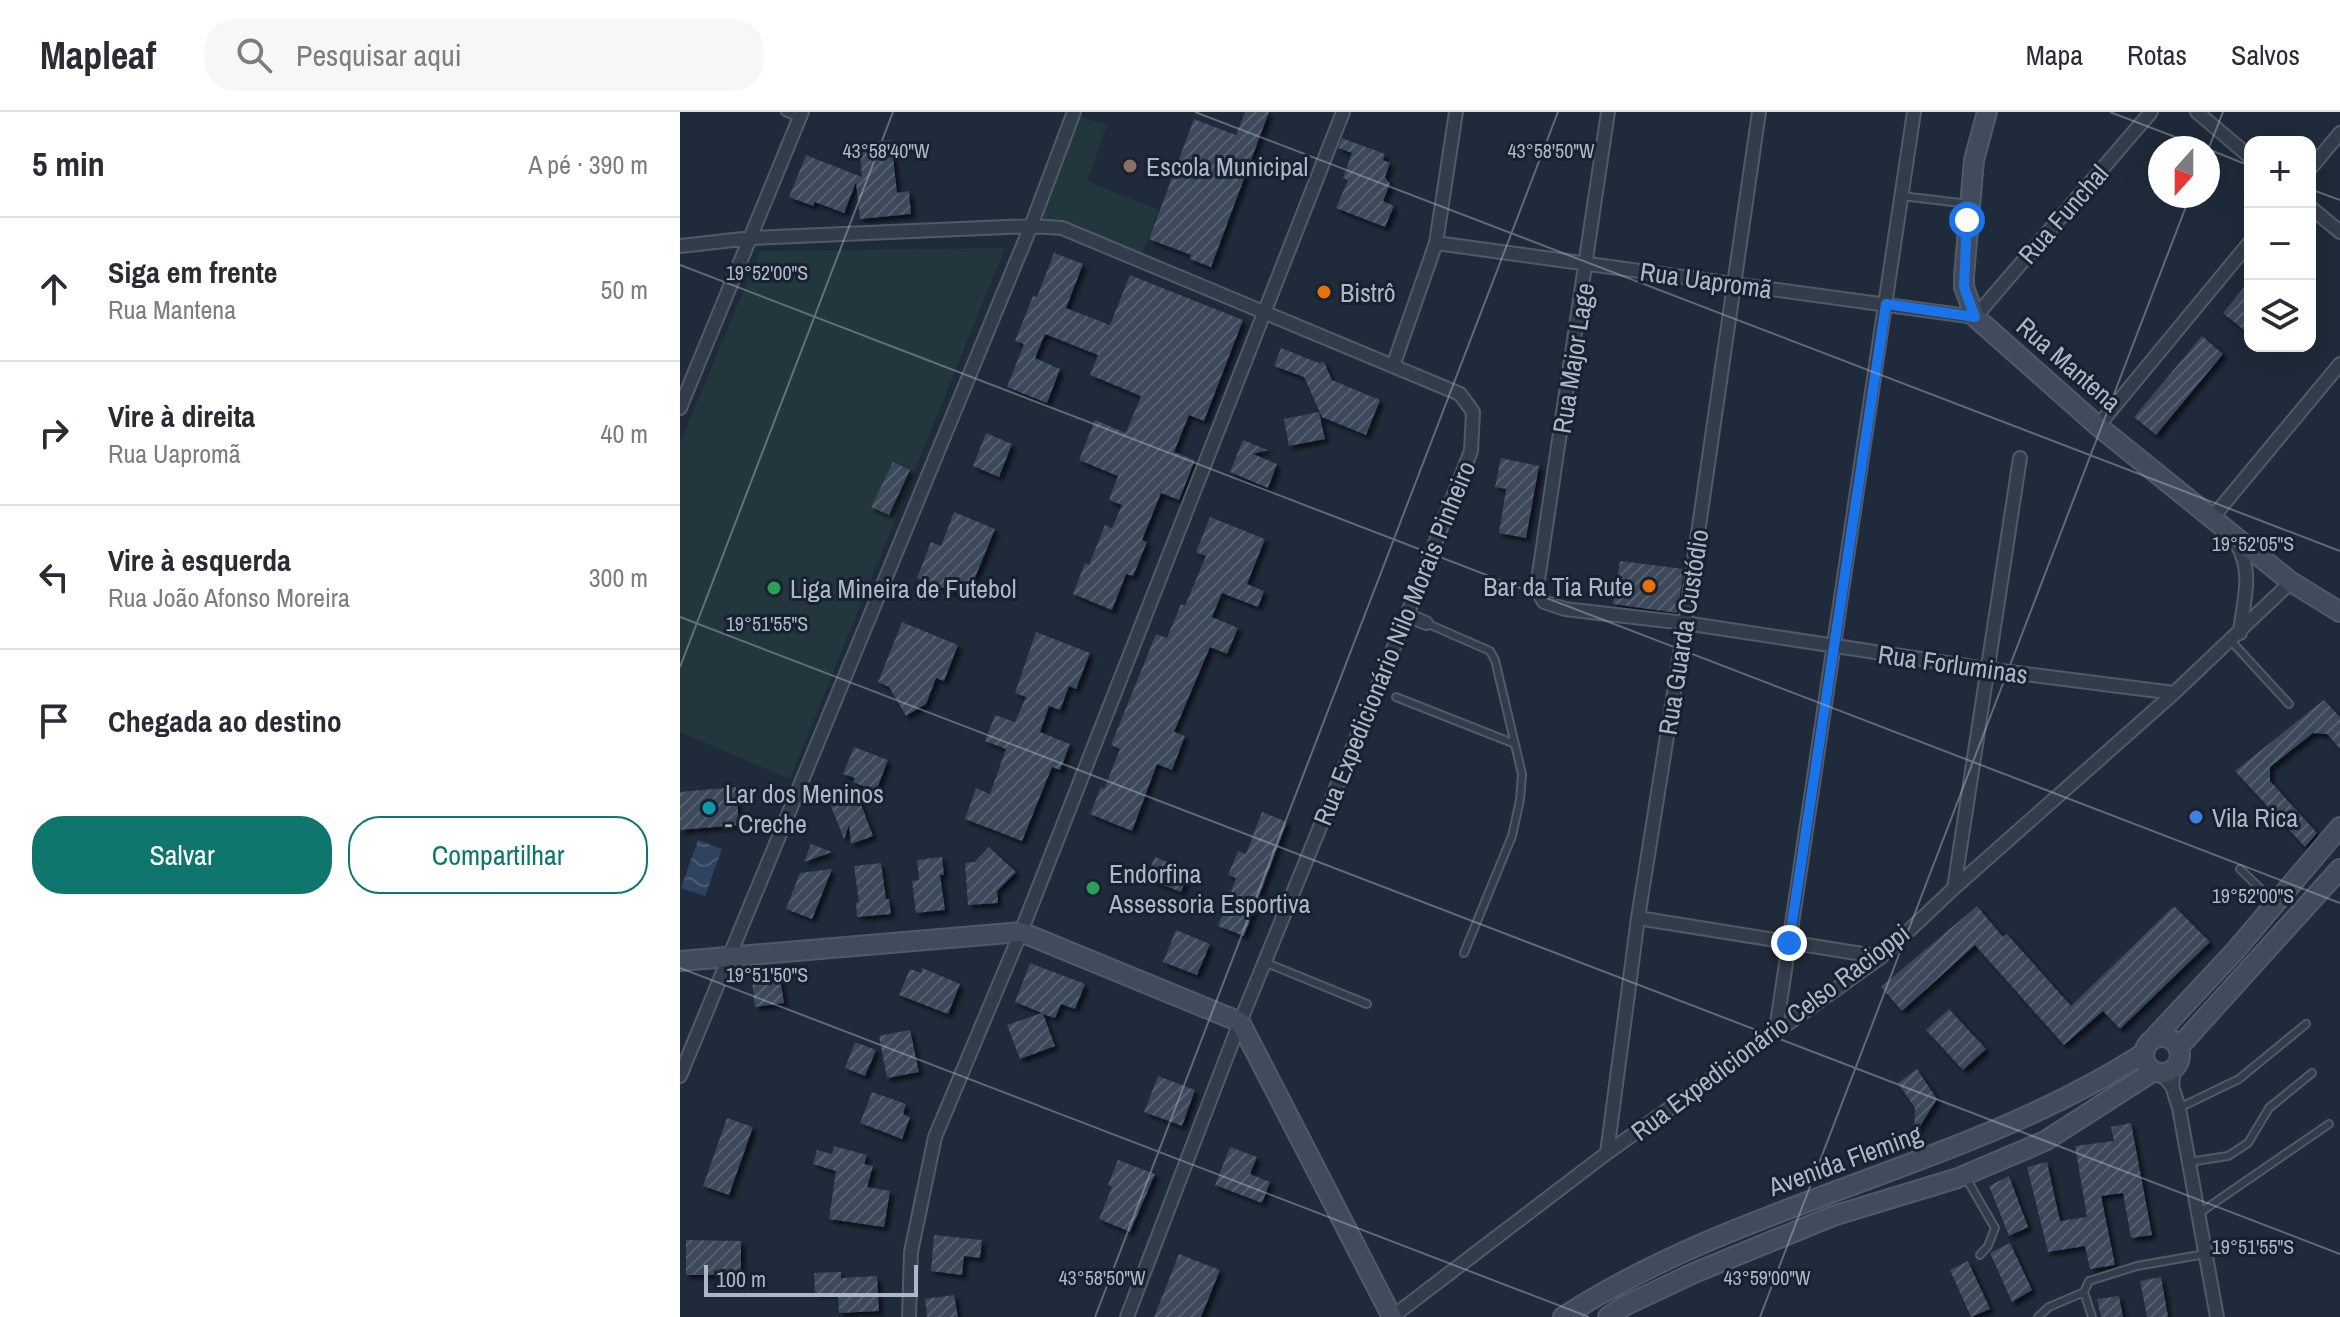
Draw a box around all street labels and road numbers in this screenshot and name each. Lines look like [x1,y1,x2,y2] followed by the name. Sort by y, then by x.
[2010,157,2116,271] street label: Rua Funchal
[1638,253,1774,307] street label: Rua Uapromã
[1544,280,1602,436] street label: Rua Major Lage
[2009,309,2129,419] street label: Rua Mantena
[1305,456,1483,830] street label: Rua Expedicionário Nilo Morais Pinheiro
[1649,527,1717,737] street label: Rua Guarda Custódio
[1876,636,2030,692] street label: Rua Forluminas
[1624,916,1916,1148] street label: Rua Expedicionário Celso Racioppi
[1763,1116,1927,1204] street label: Avenida Fleming

